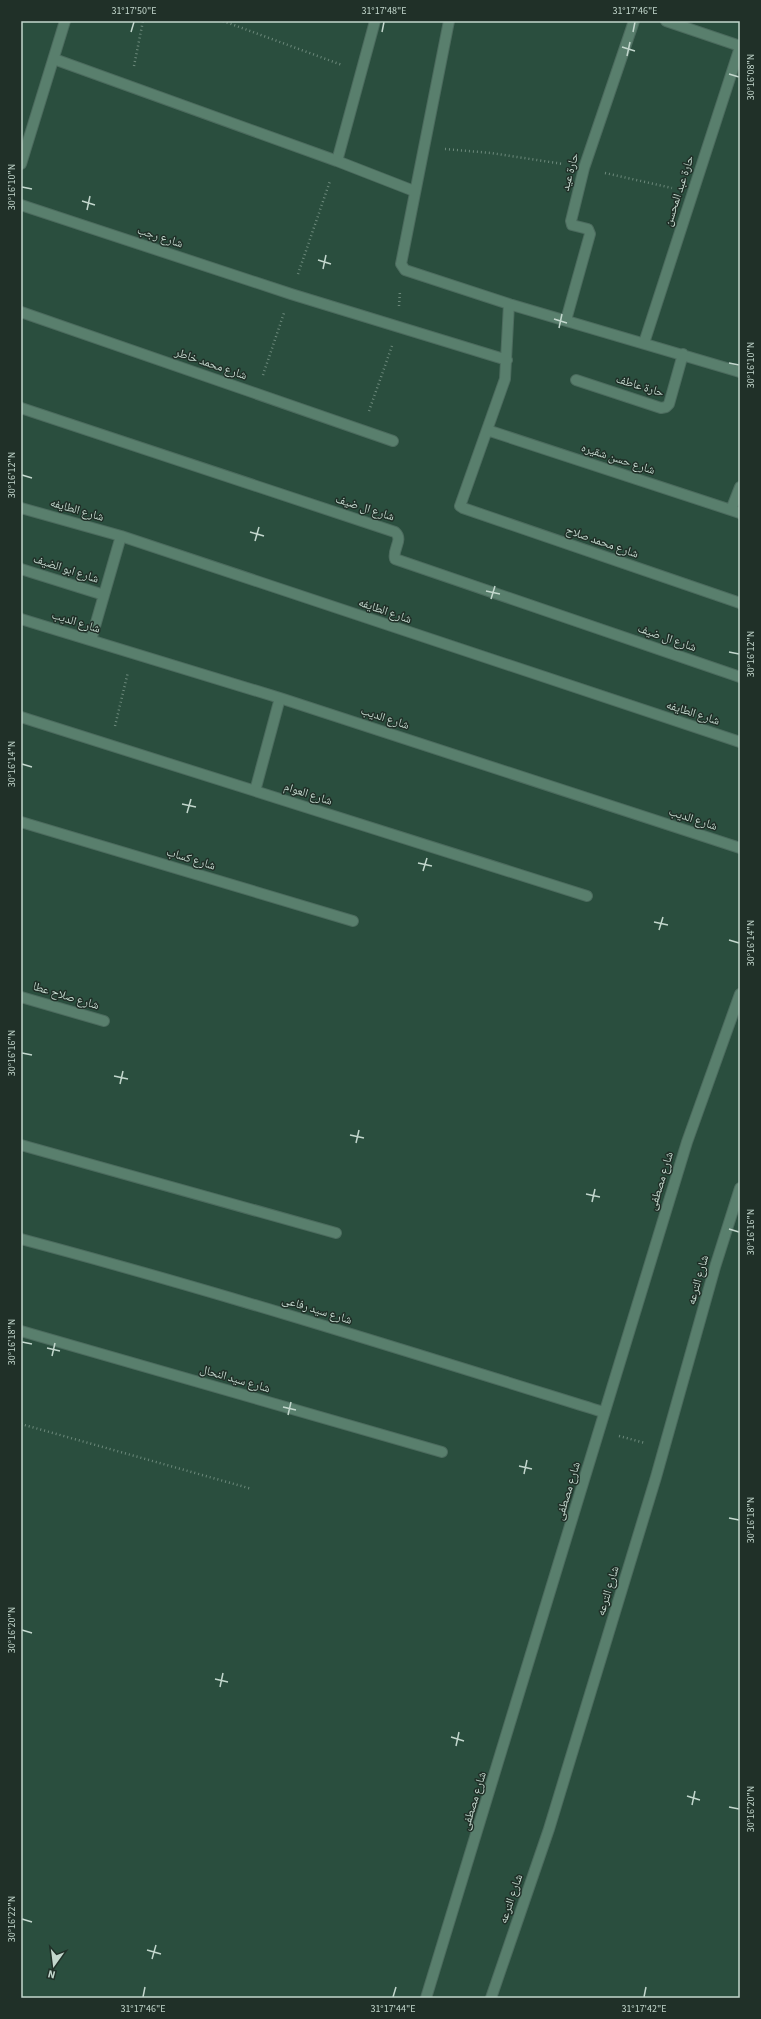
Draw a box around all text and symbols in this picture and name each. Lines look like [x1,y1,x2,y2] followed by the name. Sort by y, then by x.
[111,4,157,18] text: 31°17'50"E
[361,4,407,18] text: 31°17'48"E
[612,4,658,18] text: 31°17'46"E
[744,54,758,100] text: 30°16'08"N
[557,151,583,193] street label: حارة عيد
[660,153,699,229] street label: حارة عبد المحسن
[5,164,19,210] text: 30°16'10"N
[135,222,185,252] street label: شارع رجب
[744,342,758,388] text: 30°16'10"N
[172,343,249,384] street label: شارع محمد خاطر
[614,371,666,401] street label: حارة عاطف
[579,439,657,479] street label: شارع حسن شقيره
[5,452,19,498] text: 30°16'12"N
[333,490,397,526] street label: شارع ال ضيف
[48,494,106,526] street label: شارع الطايفه
[563,522,641,562] street label: شارع محمد صلاح
[31,550,101,588] street label: شارع ابو الضيف
[356,594,414,628] street label: شارع الطايفه
[49,607,103,637] street label: شارع الديب
[635,620,699,656] street label: شارع ال ضيف
[744,631,758,677] text: 30°16'12"N
[664,696,722,730] street label: شارع الطايفه
[358,702,412,734] street label: شارع الديب
[5,741,19,787] text: 30°16'14"N
[282,778,334,810] street label: شارع العوام
[666,803,720,835] street label: شارع الديب
[164,843,218,875] street label: شارع كساب
[744,920,758,966] text: 30°16'14"N
[31,978,101,1014] street label: شارع صلاح عطا
[5,1030,19,1076] text: 30°16'16"N
[644,1150,678,1212] street label: شارع مصطفى
[744,1209,758,1255] text: 30°16'16"N
[683,1253,713,1307] street label: شارع الترعه
[280,1291,354,1329] street label: شارع سيد رفاعى
[5,1319,19,1365] text: 30°16'18"N
[198,1361,272,1397] street label: شارع سيد النحال
[551,1460,585,1522] street label: شارع مصطفى
[744,1497,758,1543] text: 30°16'18"N
[592,1564,624,1618] street label: شارع الترعه
[5,1607,19,1653] text: 30°16'20"N
[457,1770,491,1832] street label: شارع مصطفى
[744,1786,758,1832] text: 30°16'20"N
[495,1872,527,1926] street label: شارع الترعه
[5,1896,19,1942] text: 30°16'22"N
[34,1945,74,1985] north arrow
[46,1966,57,1982] text: N
[120,2002,166,2016] text: 31°17'46"E
[370,2002,416,2016] text: 31°17'44"E
[621,2002,667,2016] text: 31°17'42"E

